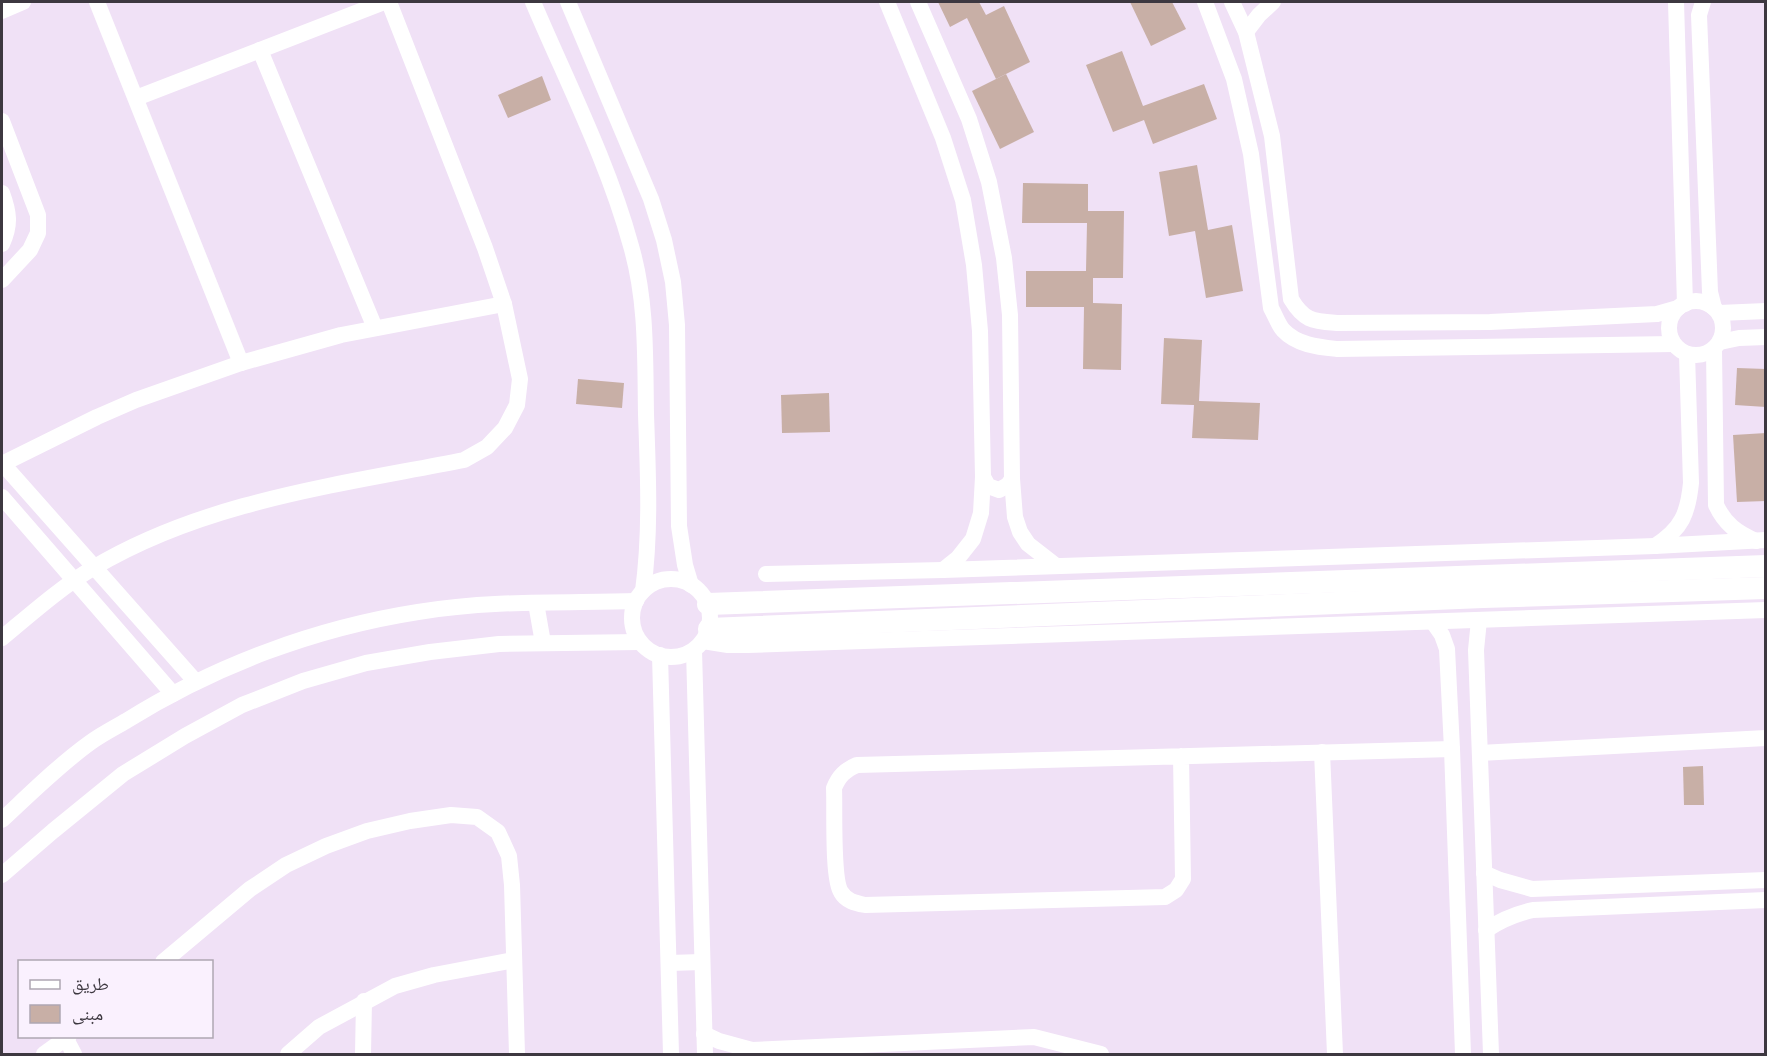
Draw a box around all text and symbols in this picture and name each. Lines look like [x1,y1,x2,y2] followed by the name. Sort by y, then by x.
[18,960,213,1038] legend
[72,972,109,995] text: طريق
[72,1002,103,1025] text: مبنى

